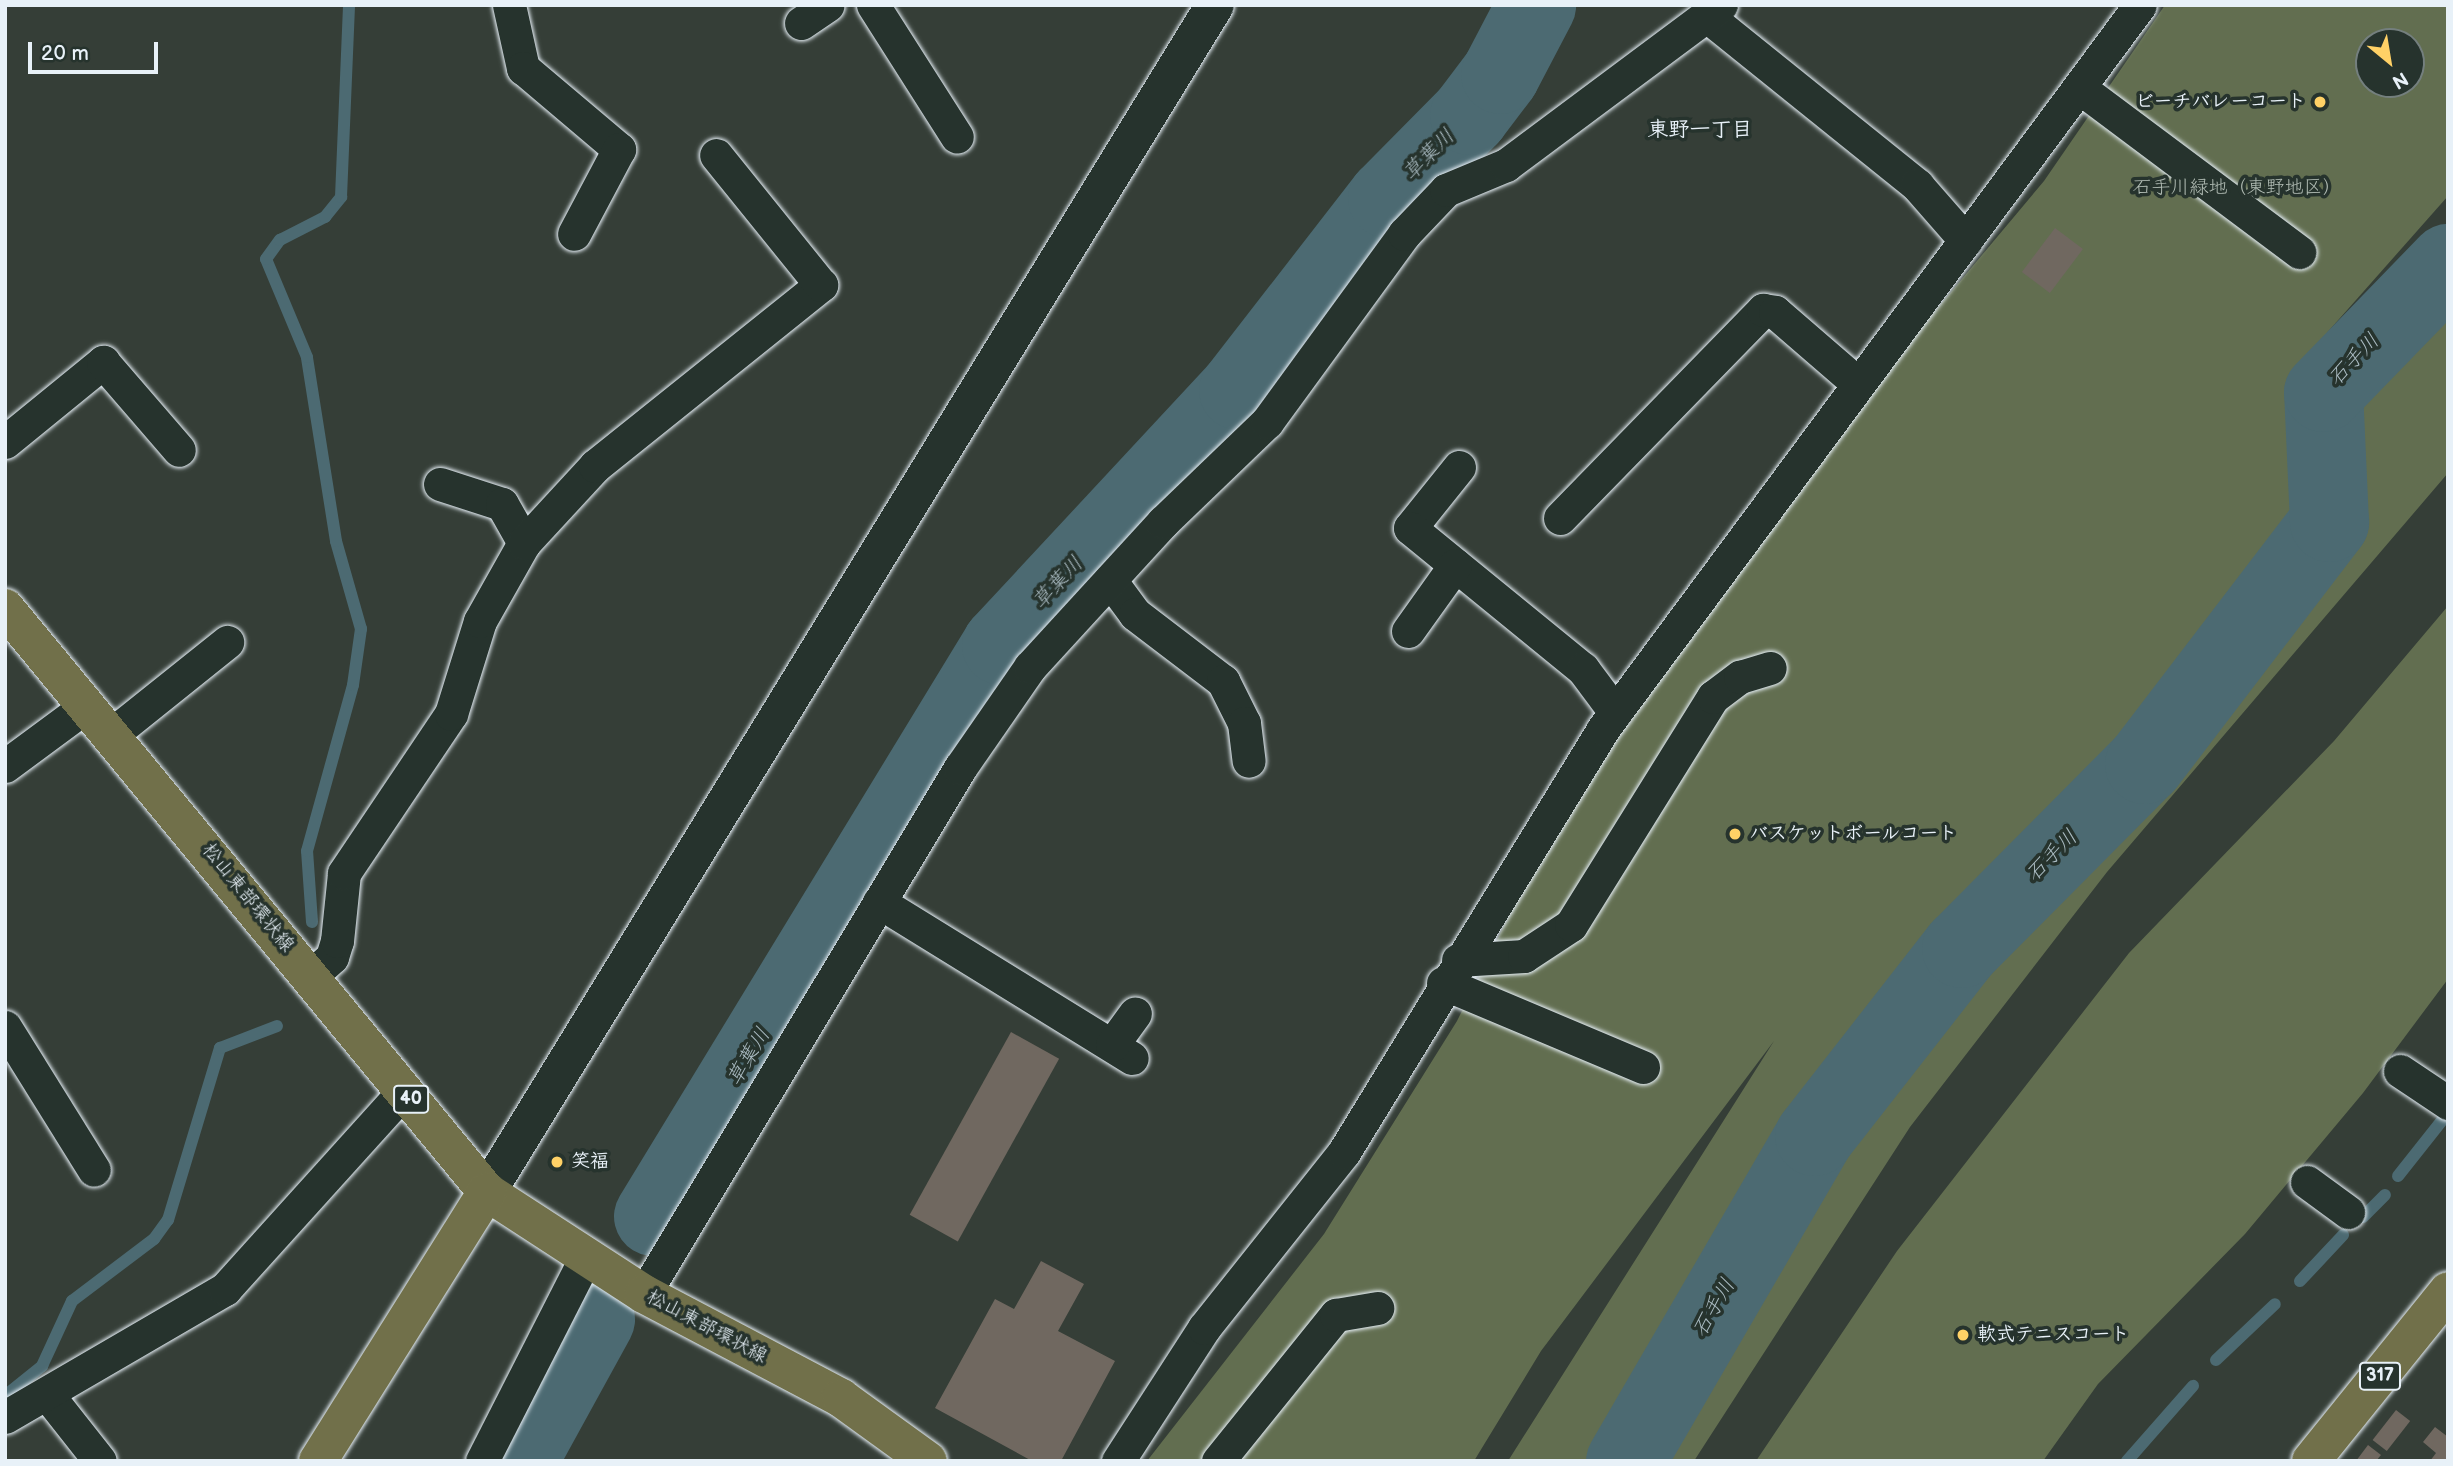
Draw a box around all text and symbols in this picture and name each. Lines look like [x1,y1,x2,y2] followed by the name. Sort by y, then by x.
[32,28,161,72] scale bar
[2355,28,2425,98] north arrow
[41,41,89,66] text: 20 m
[2388,66,2412,93] text: N
[2135,91,2306,113] place label: ビーチバレーコート
[2312,94,2328,110] marker: ビーチバレーコート
[1648,117,1752,143] district label: 東野一丁目
[1398,124,1460,186] water label: 草葉川
[2133,177,2341,199] park label: 石手川緑地（東野地区）
[2323,329,2385,391] water label: 石手川
[1027,551,1089,615] water label: 草葉川
[1749,823,1958,845] place label: バスケットボールコート
[2021,825,2083,887] water label: 石手川
[1727,826,1743,842] marker: バスケットボールコート
[197,839,299,957] street label: 松山東部環状線
[722,1024,776,1090] water label: 草葉川
[392,1084,430,1114] road number: 40
[571,1151,609,1173] place label: 笑福
[549,1154,565,1170] marker: 笑福
[1687,1274,1741,1342] water label: 石手川
[643,1286,771,1368] street label: 松山東部環状線
[1977,1324,2129,1346] place label: 軟式テニスコート
[1955,1327,1971,1343] marker: 軟式テニスコート
[2357,1362,2403,1391] road number: 317

